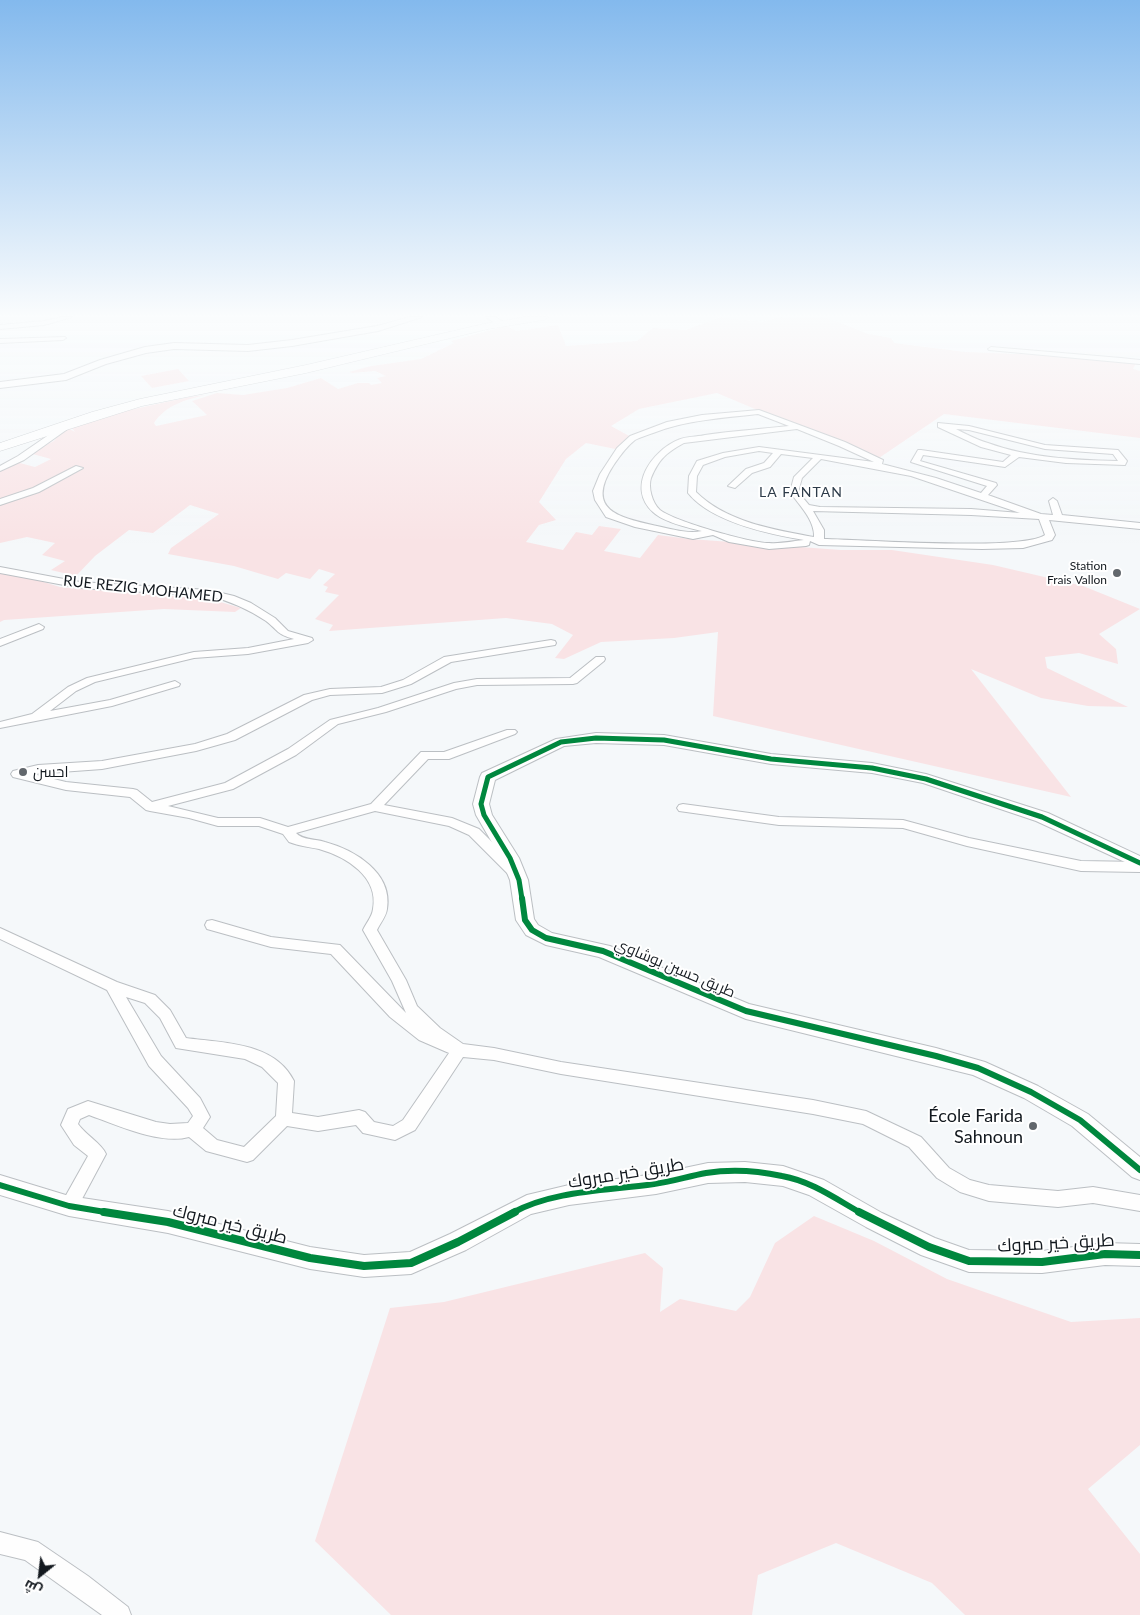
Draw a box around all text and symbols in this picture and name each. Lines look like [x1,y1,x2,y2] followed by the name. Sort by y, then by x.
[758,484,844,500] district label: LA FANTAN
[1047,559,1107,587] place label: Station Frais Vallon
[1111,567,1123,579] marker: Station Frais Vallon
[62,572,224,606] street label: RUE REZIG MOHAMED
[33,763,68,781] place label: احسن
[17,766,29,778] marker: احسن
[612,934,738,1002] street label: طريق حسين بوشاوي
[928,1105,1023,1148] place label: École Farida Sahnoun
[1027,1120,1039,1132] marker: École Farida Sahnoun
[566,1153,686,1193] street label: طريق خير مبروك
[171,1199,289,1249] street label: طريق خير مبروك
[997,1229,1115,1257] street label: طريق خير مبروك
[15,1550,65,1600] north arrow
[21,1577,44,1600] text: ش

